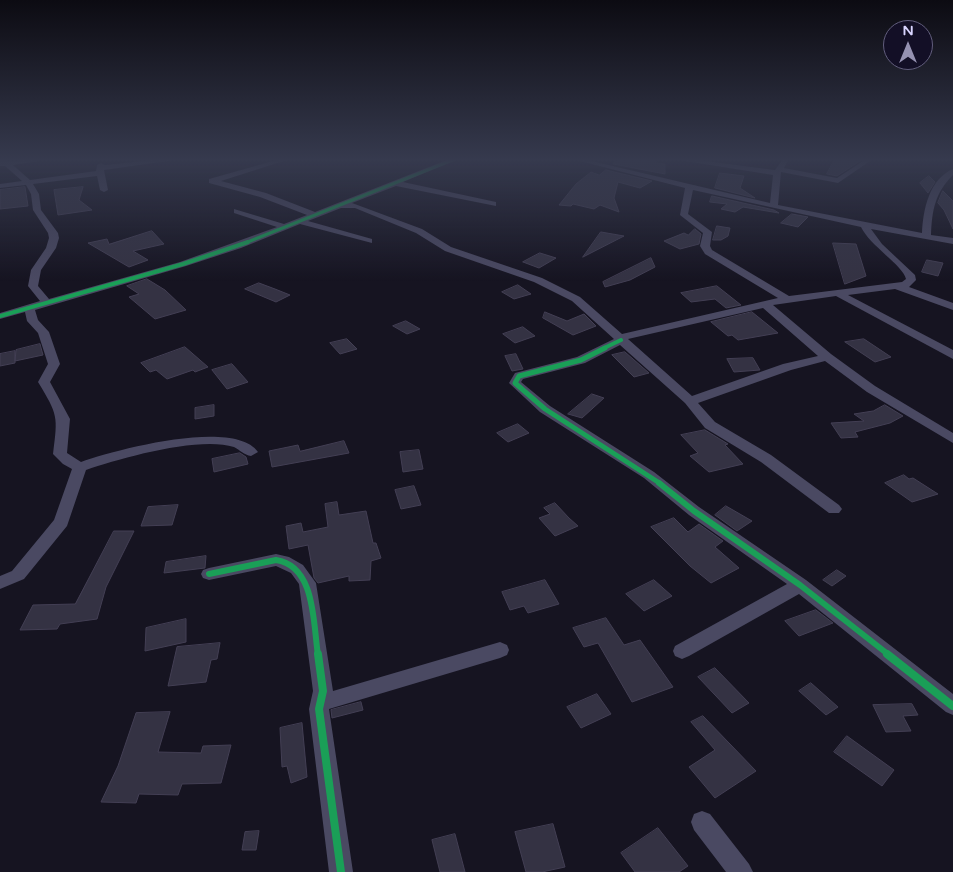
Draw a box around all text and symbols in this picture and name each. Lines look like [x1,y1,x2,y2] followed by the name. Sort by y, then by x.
[883,20,933,70] north arrow
[902,22,914,39] text: N

